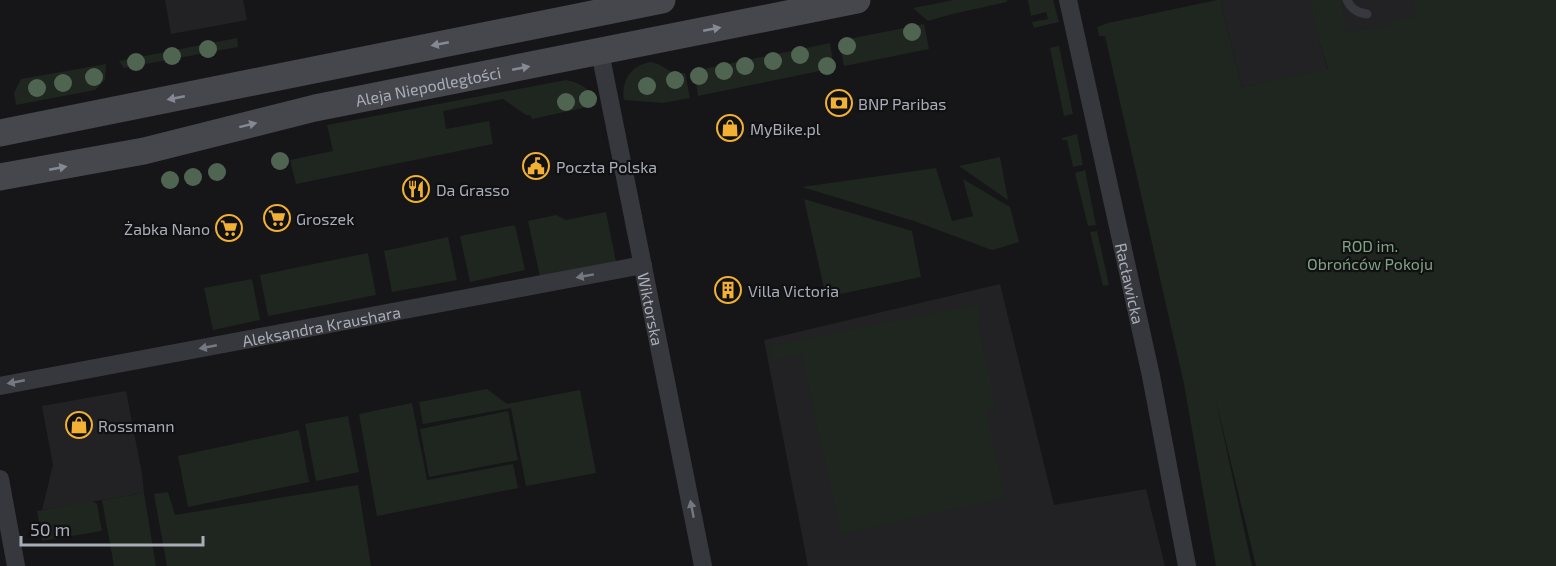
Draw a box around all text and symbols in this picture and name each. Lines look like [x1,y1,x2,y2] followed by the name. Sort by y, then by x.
[703,24,721,34] one-way arrow
[430,40,449,49] one-way arrow
[354,62,502,109] street label: Aleja Niepodległości
[512,63,531,72] one-way arrow
[824,88,854,118] bank icon: BNP Paribas
[166,94,185,103] one-way arrow
[858,94,947,113] place label: BNP Paribas
[715,113,745,143] shop icon: MyBike.pl
[750,119,821,138] place label: MyBike.pl
[239,120,257,130] one-way arrow
[521,151,551,181] public building icon: Poczta Polska
[556,157,657,176] place label: Poczta Polska
[48,163,67,172] one-way arrow
[401,174,431,204] restaurant icon: Da Grasso
[436,180,510,199] place label: Da Grasso
[262,203,292,233] supermarket icon: Groszek
[296,209,354,228] place label: Groszek
[214,213,244,243] supermarket icon: Żabka Nano
[124,219,210,238] place label: Żabka Nano
[1307,236,1433,274] park label: ROD im. Obrońców Pokoju
[1112,241,1149,326] street label: Racławicka
[576,271,595,280] one-way arrow
[635,271,668,347] street label: Wiktorska
[713,275,743,305] building icon: Villa Victoria
[748,281,839,300] place label: Villa Victoria
[241,301,402,350] street label: Aleksandra Kraushara
[198,343,217,352] one-way arrow
[7,378,26,387] one-way arrow
[64,410,94,440] shop icon: Rossmann
[98,416,175,435] place label: Rossmann
[687,499,696,518] one-way arrow
[21,509,202,547] scale bar
[30,518,70,540] text: 50 m

